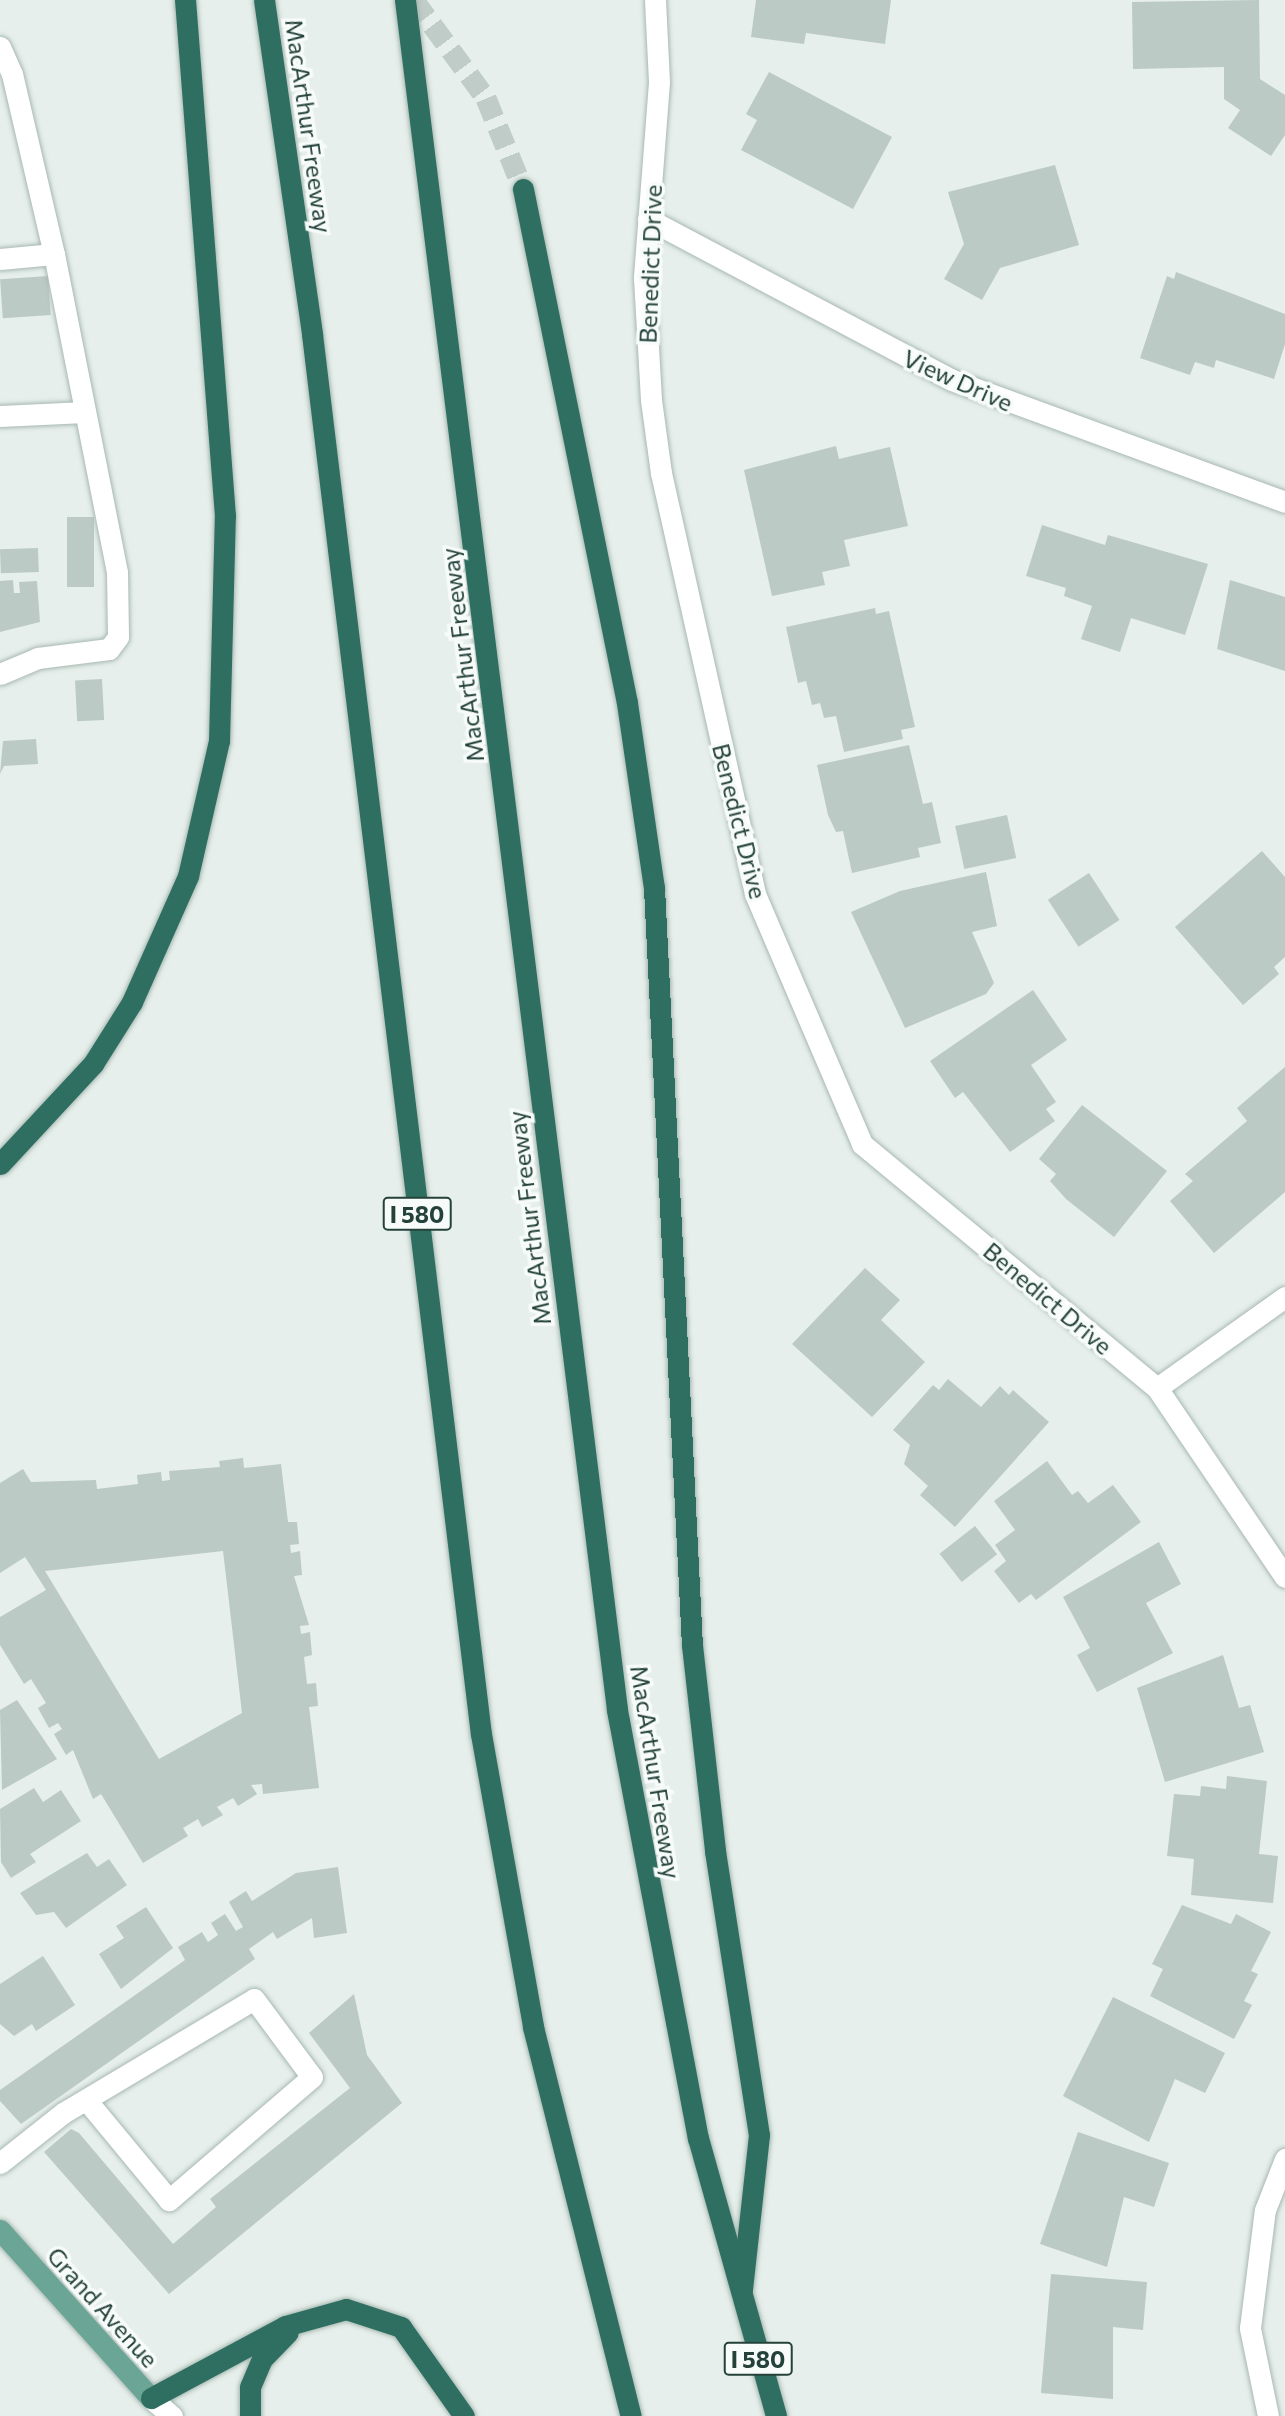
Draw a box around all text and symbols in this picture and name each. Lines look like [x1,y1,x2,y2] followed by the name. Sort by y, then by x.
[280,17,338,235] street label: MacArthur Freeway
[633,184,667,344] street label: Benedict Drive
[899,343,1017,417] street label: View Drive
[435,546,489,764] street label: MacArthur Freeway
[707,740,773,902] street label: Benedict Drive
[502,1109,556,1327] street label: MacArthur Freeway
[382,1194,452,1233] road number: I 580
[978,1236,1118,1360] street label: Benedict Drive
[625,1663,687,1881] street label: MacArthur Freeway
[42,2241,164,2373] street label: Grand Avenue
[723,2340,793,2378] road number: I 580

